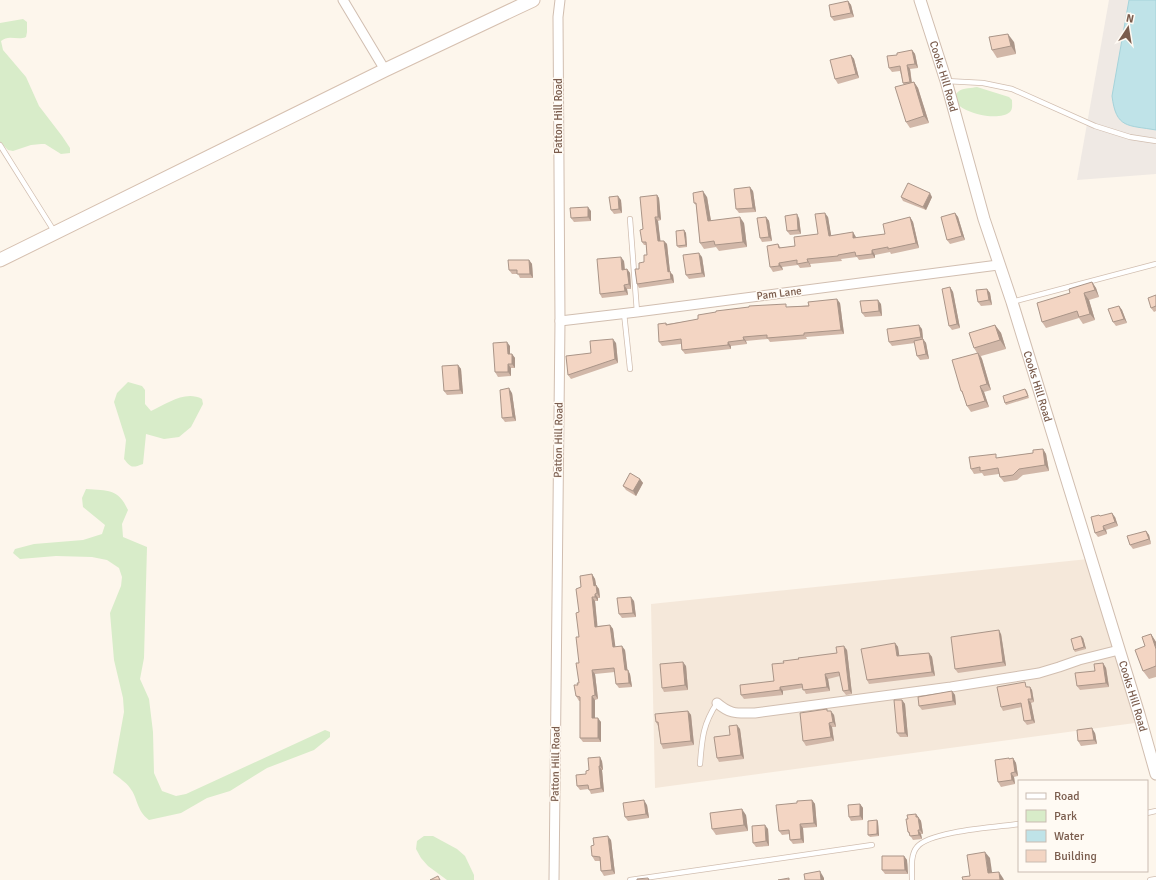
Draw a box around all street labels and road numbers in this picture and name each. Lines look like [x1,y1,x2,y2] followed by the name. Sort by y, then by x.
[927,39,960,114] street label: Cooks Hill Road
[552,78,565,154] street label: Patton Hill Road
[756,284,802,303] street label: Pam Lane
[1020,349,1055,424] street label: Cooks Hill Road
[551,402,566,478] street label: Patton Hill Road
[1116,659,1150,733] street label: Cooks Hill Road
[548,726,563,802] street label: Patton Hill Road

